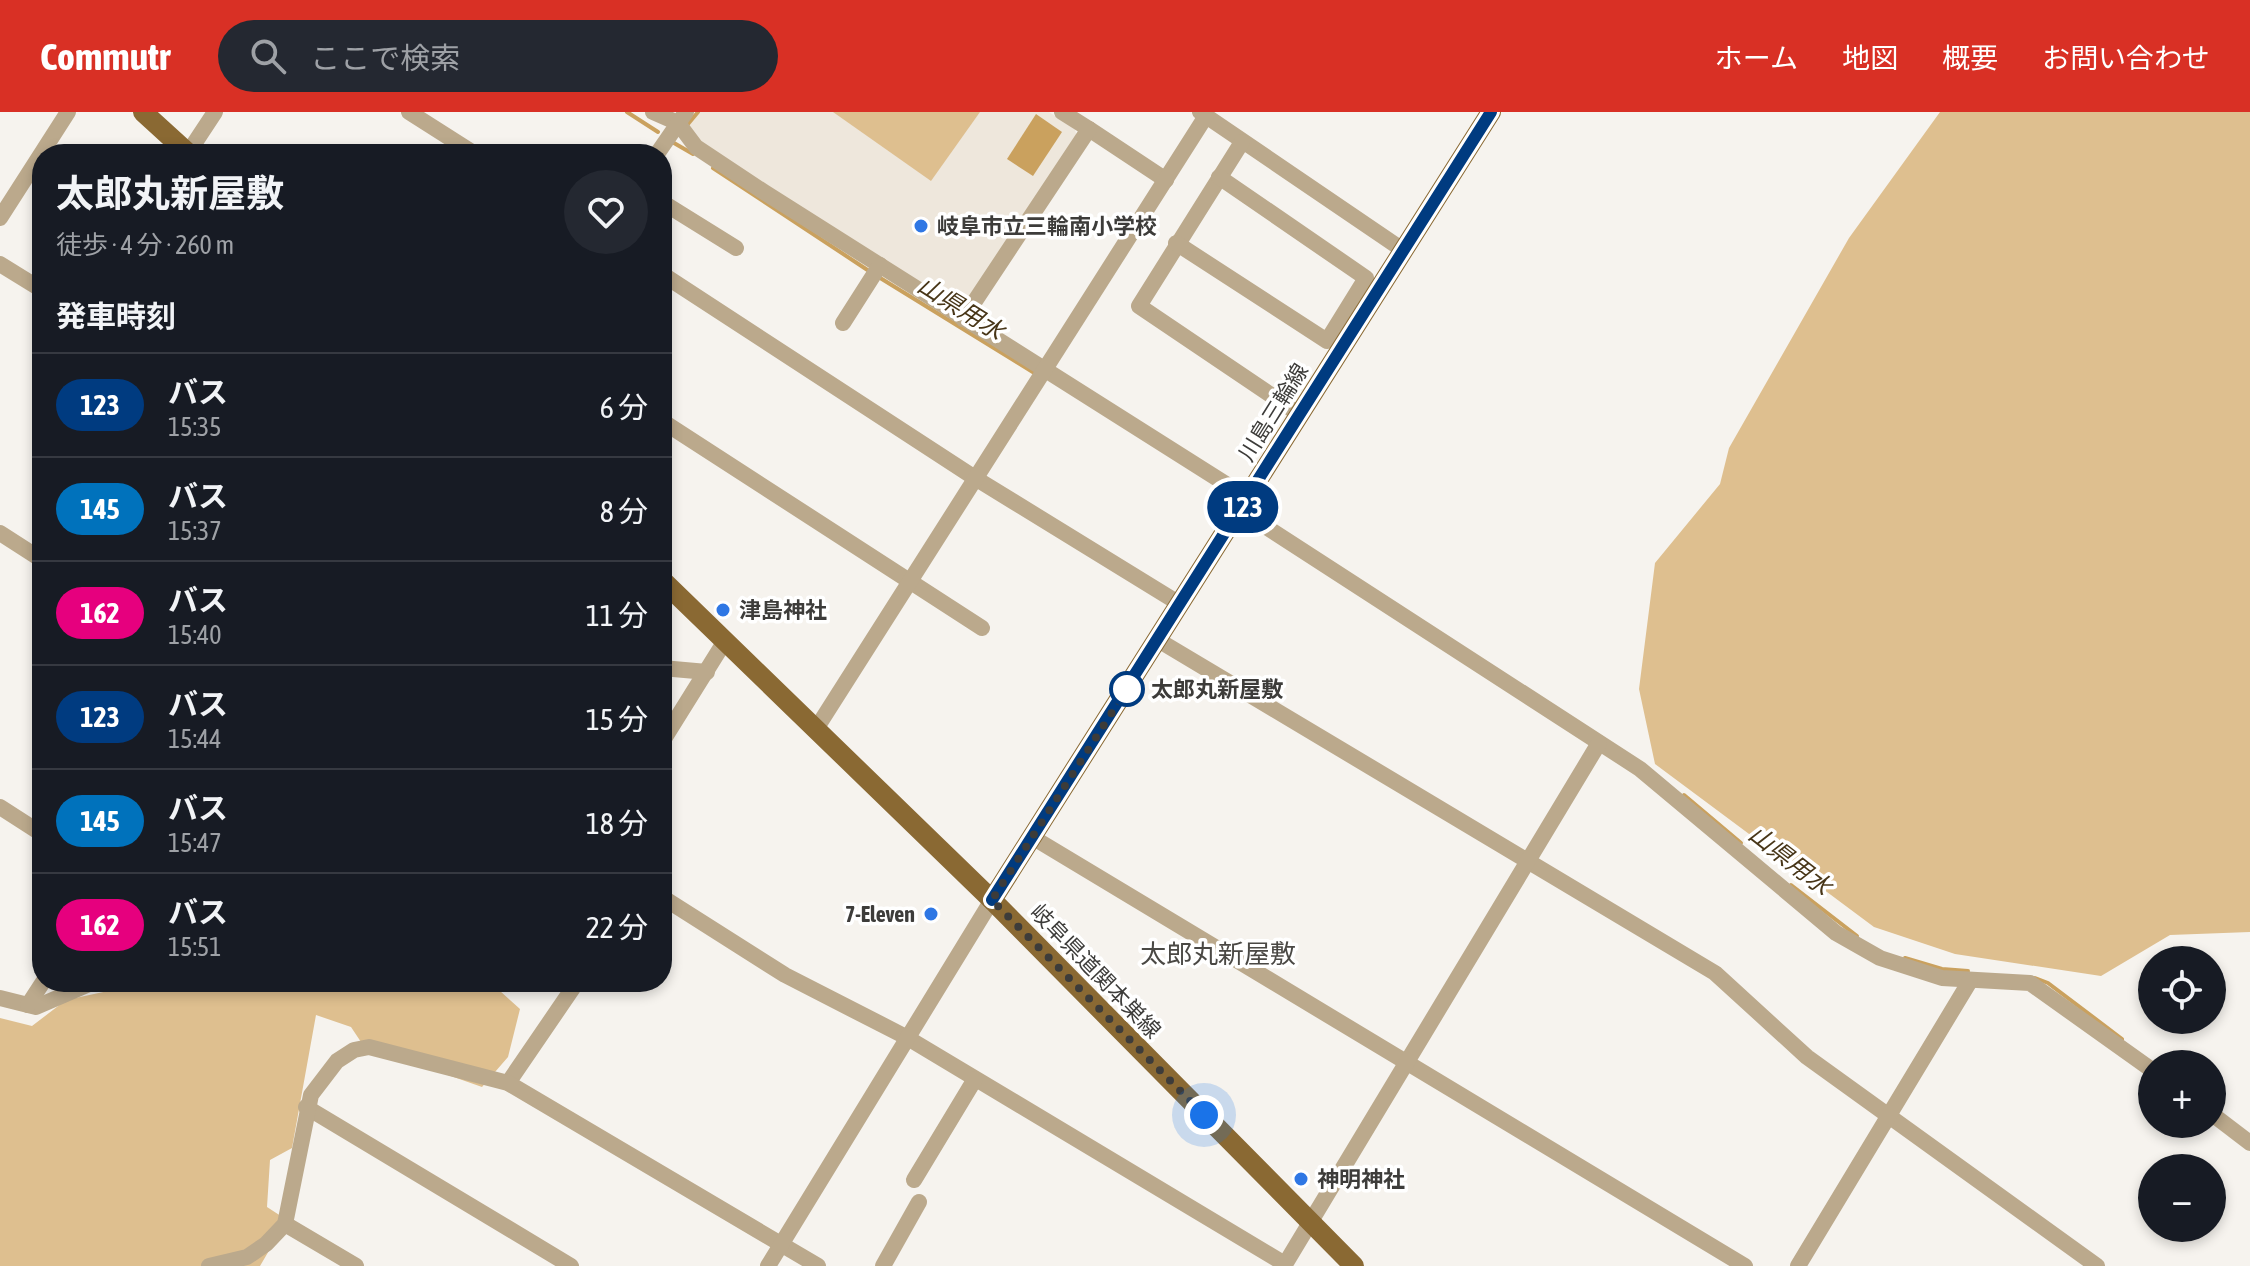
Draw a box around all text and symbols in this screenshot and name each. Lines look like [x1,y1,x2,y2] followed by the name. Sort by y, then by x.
[218,20,778,92] search box
[246,34,290,78] icon: search
[40,35,170,78] text: Commutr
[310,41,460,75] text: ここで検索
[1715,42,1798,74] text: ホーム
[1842,42,1898,74] text: 地図
[1942,42,1998,74] text: 概要
[2042,42,2210,74] text: お問い合わせ
[564,170,648,254] button: heart
[56,172,284,215] text: 太郎丸新屋敷
[937,213,1157,239] place label: 岐阜市立三輪南小学校
[912,217,930,235] marker: 岐阜市立三輪南小学校
[56,230,234,260] text: 徒歩 · 4 分 · 260 m
[913,271,1011,346] water label: 山県用水
[56,299,176,333] text: 発車時刻
[1233,358,1313,466] street label: 川島三輪線
[168,375,228,409] text: バス
[80,389,120,421] text: 123
[600,390,648,424] text: 6 分
[168,412,222,442] text: 15:35
[168,479,228,513] text: バス
[1197,481,1289,533] line badge: 123
[1223,491,1263,523] text: 123
[80,493,120,525] text: 145
[600,494,648,528] text: 8 分
[168,516,222,546] text: 15:37
[168,583,228,617] text: バス
[80,597,120,629] text: 162
[739,597,827,623] place label: 津島神社
[586,598,648,632] text: 11 分
[714,601,732,619] marker: 津島神社
[168,620,222,650] text: 15:40
[1110,672,1144,706] marker: 太郎丸新屋敷
[1151,676,1283,702] place label: 太郎丸新屋敷
[168,687,228,721] text: バス
[80,701,120,733] text: 123
[586,702,648,736] text: 15 分
[168,724,222,754] text: 15:44
[168,791,228,825] text: バス
[80,805,120,837] text: 145
[586,806,648,840] text: 18 分
[1744,820,1838,902] water label: 山県用水
[168,828,222,858] text: 15:47
[168,895,228,929] text: バス
[1026,899,1166,1043] street label: 岐阜県道関本巣線
[845,901,915,927] place label: 7-Eleven
[922,905,940,923] marker: 7-Eleven
[80,909,120,941] text: 162
[586,910,648,944] text: 22 分
[168,932,222,962] text: 15:51
[1140,939,1296,969] district label: 太郎丸新屋敷
[2138,946,2226,1242] map controls
[2138,946,2226,1034] button: locate
[2138,1050,2226,1138] button: +
[1184,1095,1224,1135] your location
[2138,1154,2226,1242] button: −
[1317,1166,1405,1192] place label: 神明神社
[1292,1170,1310,1188] marker: 神明神社

